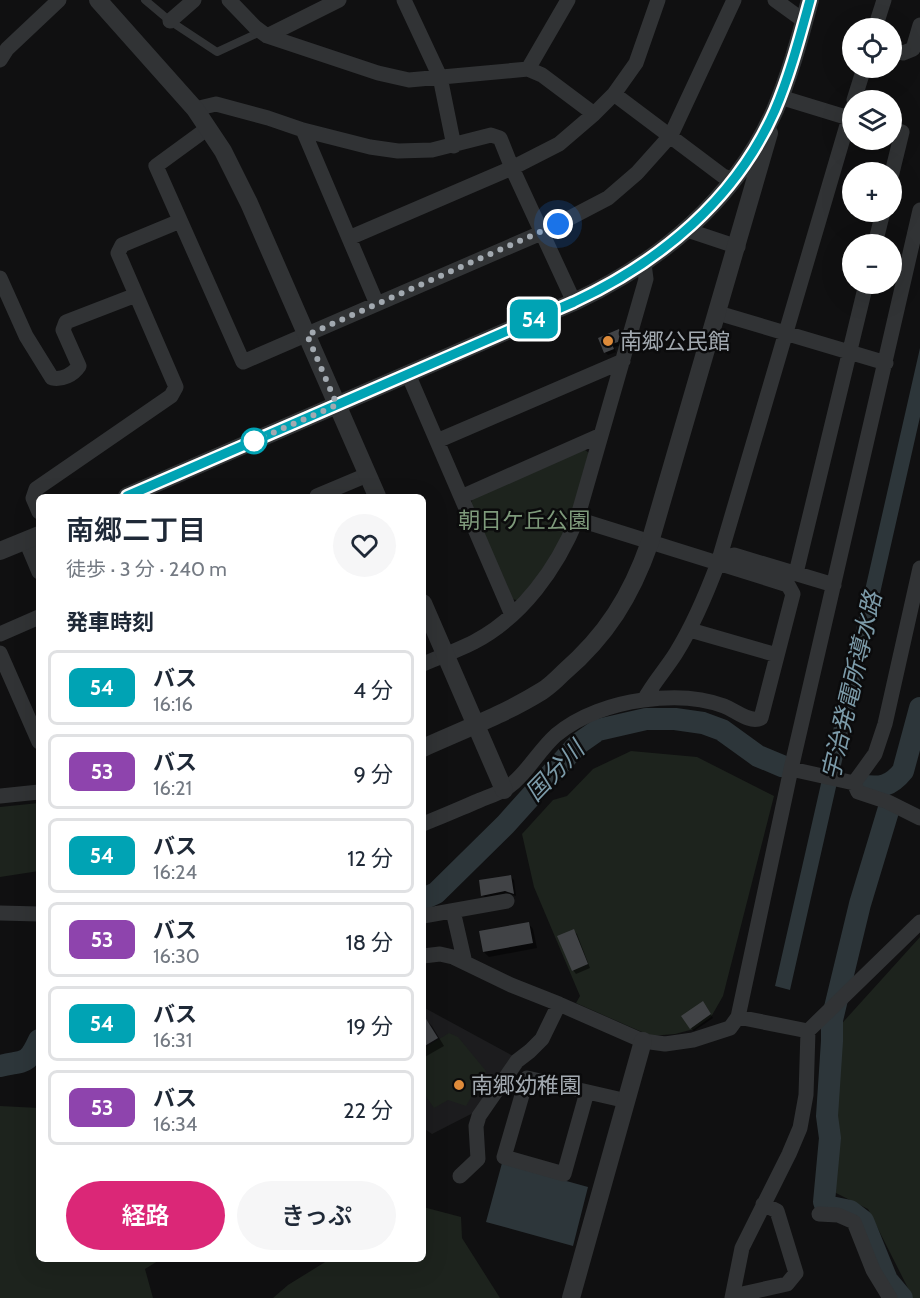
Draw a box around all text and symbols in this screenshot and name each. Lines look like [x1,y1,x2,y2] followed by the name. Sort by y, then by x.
[842,18,902,294] map controls
[842,18,902,78] button: locate
[842,90,902,150] button: layers
[842,162,902,222] button: +
[543,209,573,239] your location
[842,234,902,294] button: −
[507,300,561,338] line badge: 54
[522,307,546,332] text: 54
[620,328,730,355] place label: 南郷公民館
[601,334,615,348] marker: 南郷公民館
[241,428,267,454] unlabelled marker
[458,507,590,534] park label: 朝日ケ丘公園
[66,513,206,547] text: 南郷二丁目
[333,514,396,577] button: heart
[66,557,227,581] text: 徒歩 · 3 分 · 240 m
[816,587,888,783] water label: 宇治発電所導水路
[66,609,154,636] text: 発車時刻
[153,665,197,692] text: バス
[90,675,114,700] text: 54
[353,677,393,704] text: 4 分
[153,692,193,716] text: 16:16
[519,733,592,807] water label: 国分川
[153,749,197,776] text: バス
[91,759,113,784] text: 53
[354,761,393,788] text: 9 分
[153,776,192,800] text: 16:21
[153,833,197,860] text: バス
[90,843,114,868] text: 54
[347,845,393,872] text: 12 分
[153,860,197,884] text: 16:24
[153,917,197,944] text: バス
[91,927,113,952] text: 53
[346,929,393,956] text: 18 分
[153,944,200,968] text: 16:30
[153,1001,197,1028] text: バス
[90,1011,114,1036] text: 54
[346,1013,393,1040] text: 19 分
[153,1028,192,1052] text: 16:31
[471,1072,581,1099] place label: 南郷幼稚園
[452,1078,466,1092] marker: 南郷幼稚園
[153,1085,197,1112] text: バス
[91,1095,113,1120] text: 53
[343,1097,393,1124] text: 22 分
[153,1112,197,1136] text: 16:34
[66,1181,225,1250] button: 経路
[237,1181,396,1250] button: きっぷ

